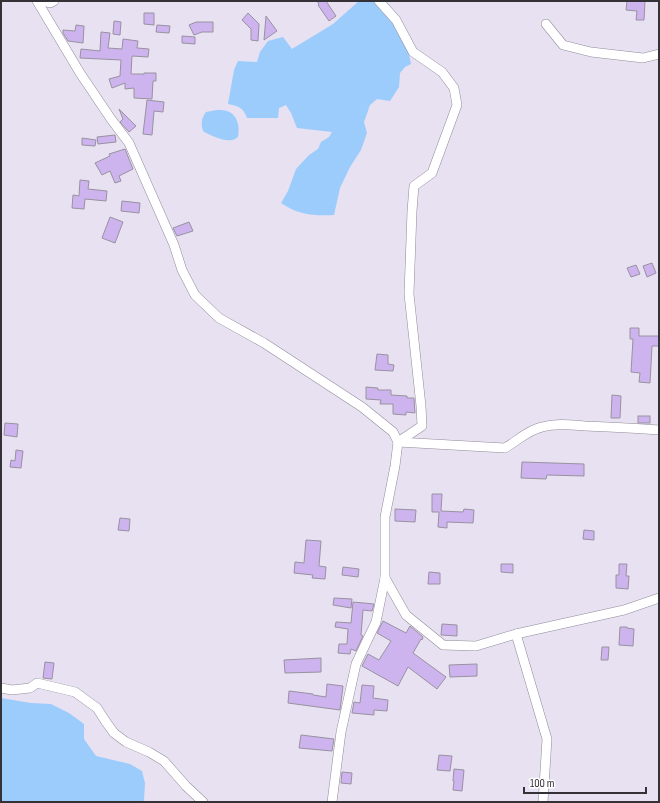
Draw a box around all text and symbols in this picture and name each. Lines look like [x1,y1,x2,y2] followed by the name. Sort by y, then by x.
[524,769,646,795] scale bar
[530,776,555,791] text: 100 m

